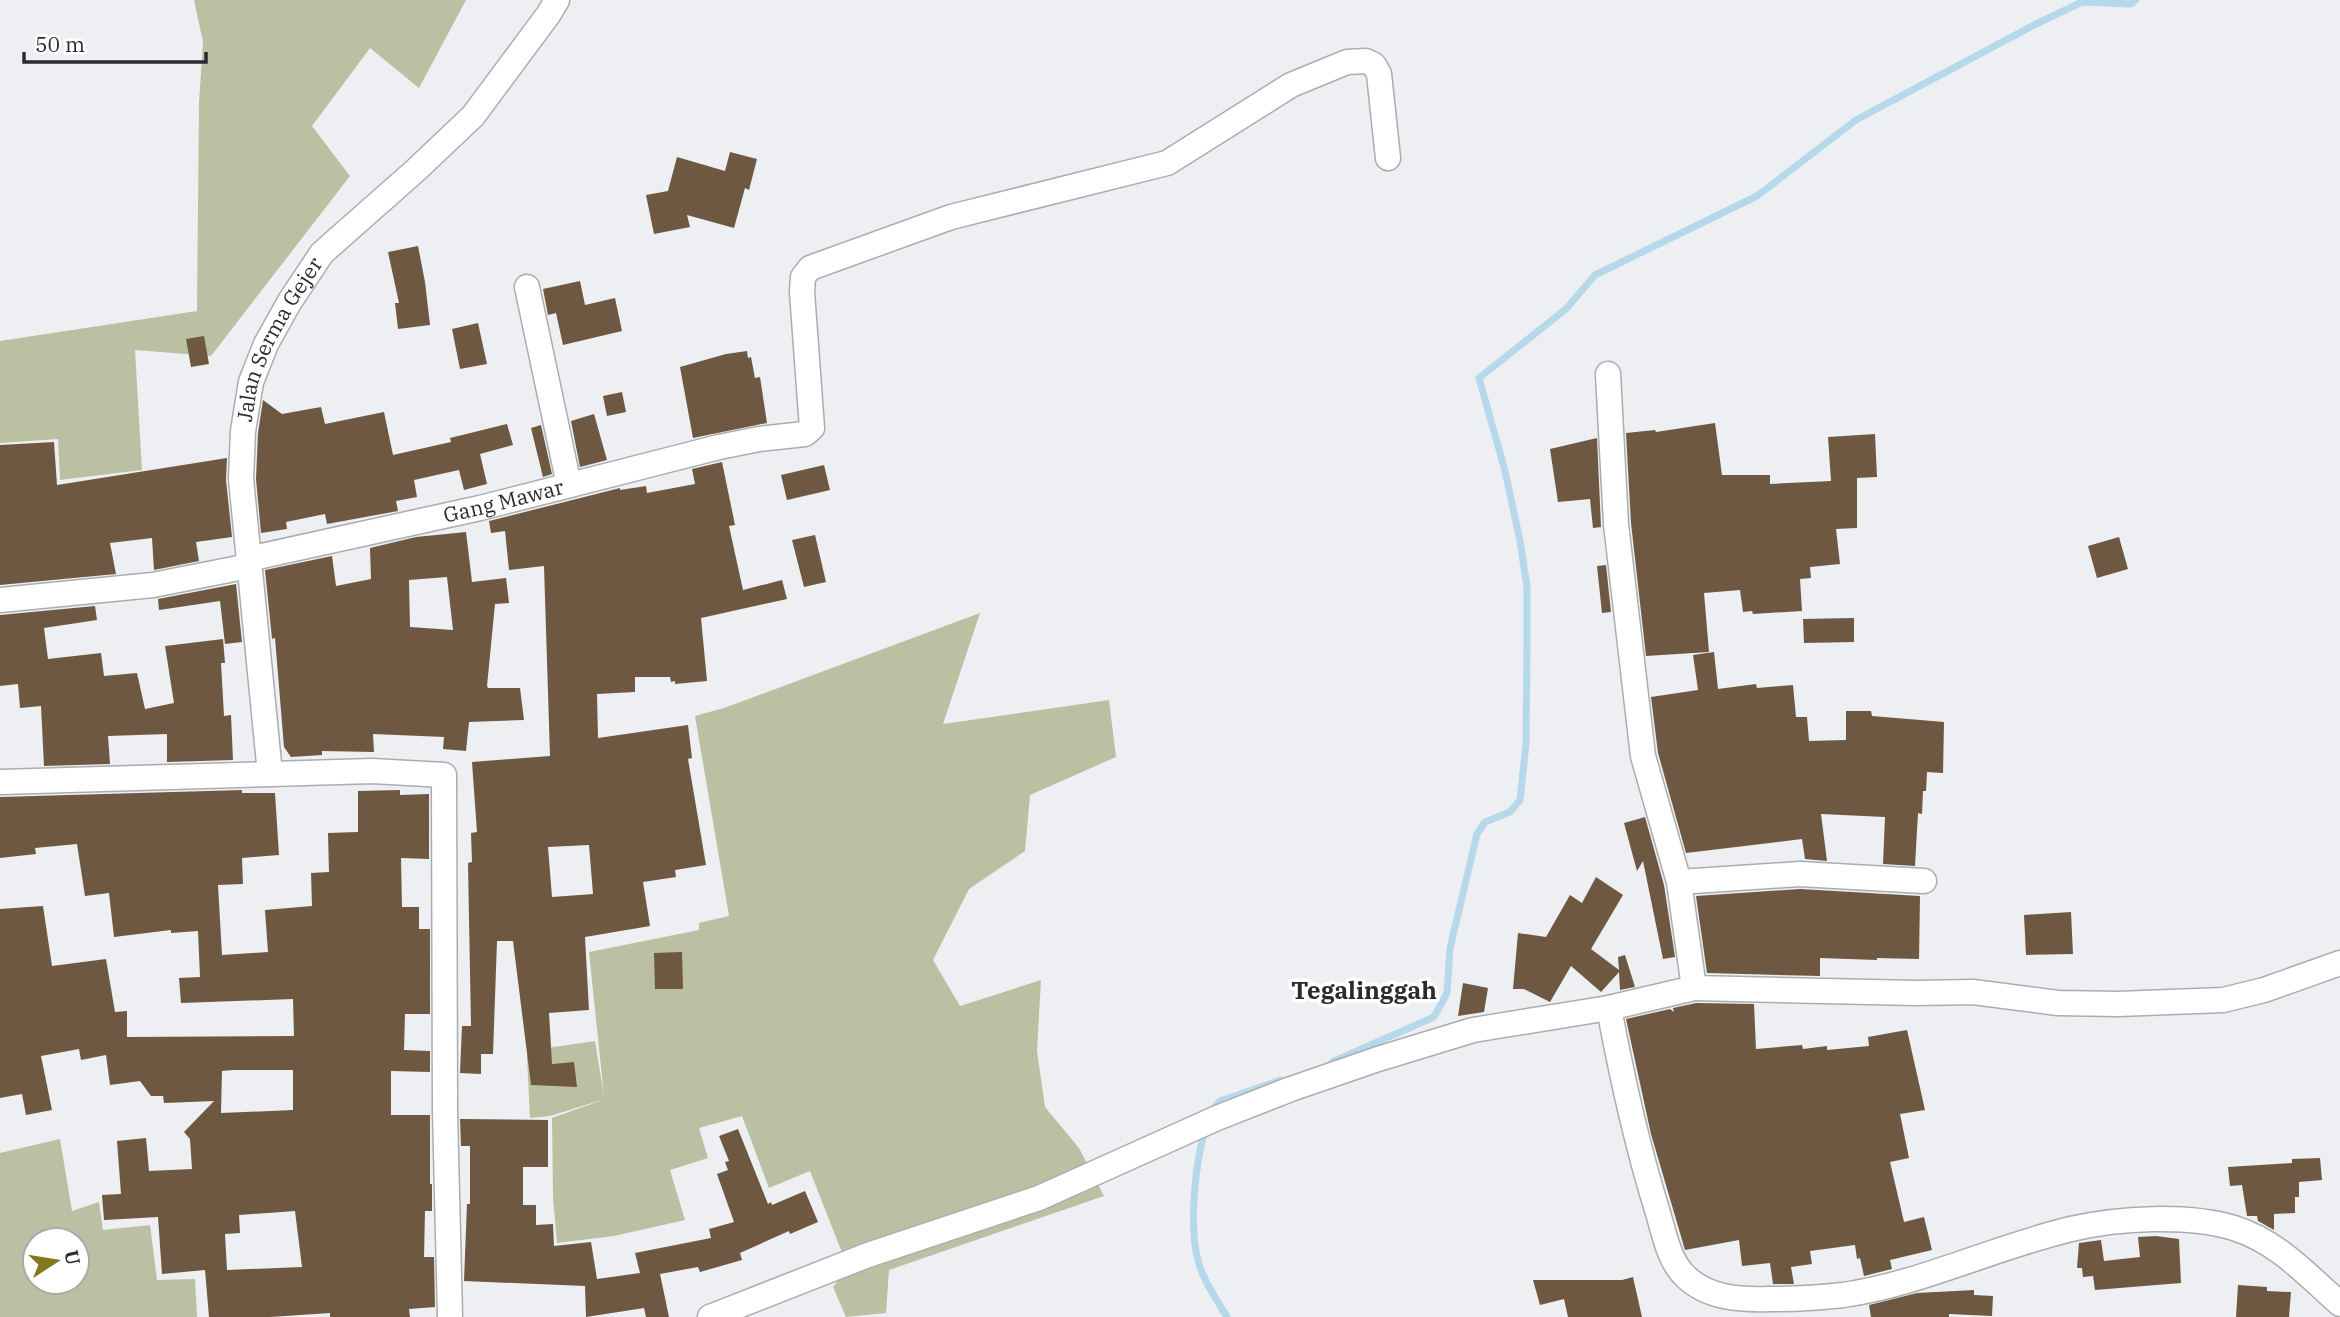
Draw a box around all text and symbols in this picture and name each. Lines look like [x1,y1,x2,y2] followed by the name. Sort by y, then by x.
[24,21,206,65] scale bar
[35,30,85,58] text: 50 m
[230,251,329,424] street label: Jalan Serma Gejer
[441,472,567,529] street label: Gang Mawar
[1291,974,1437,1006] district label: Tegalinggah
[21,1226,91,1296] north arrow
[59,1248,86,1267] text: U

